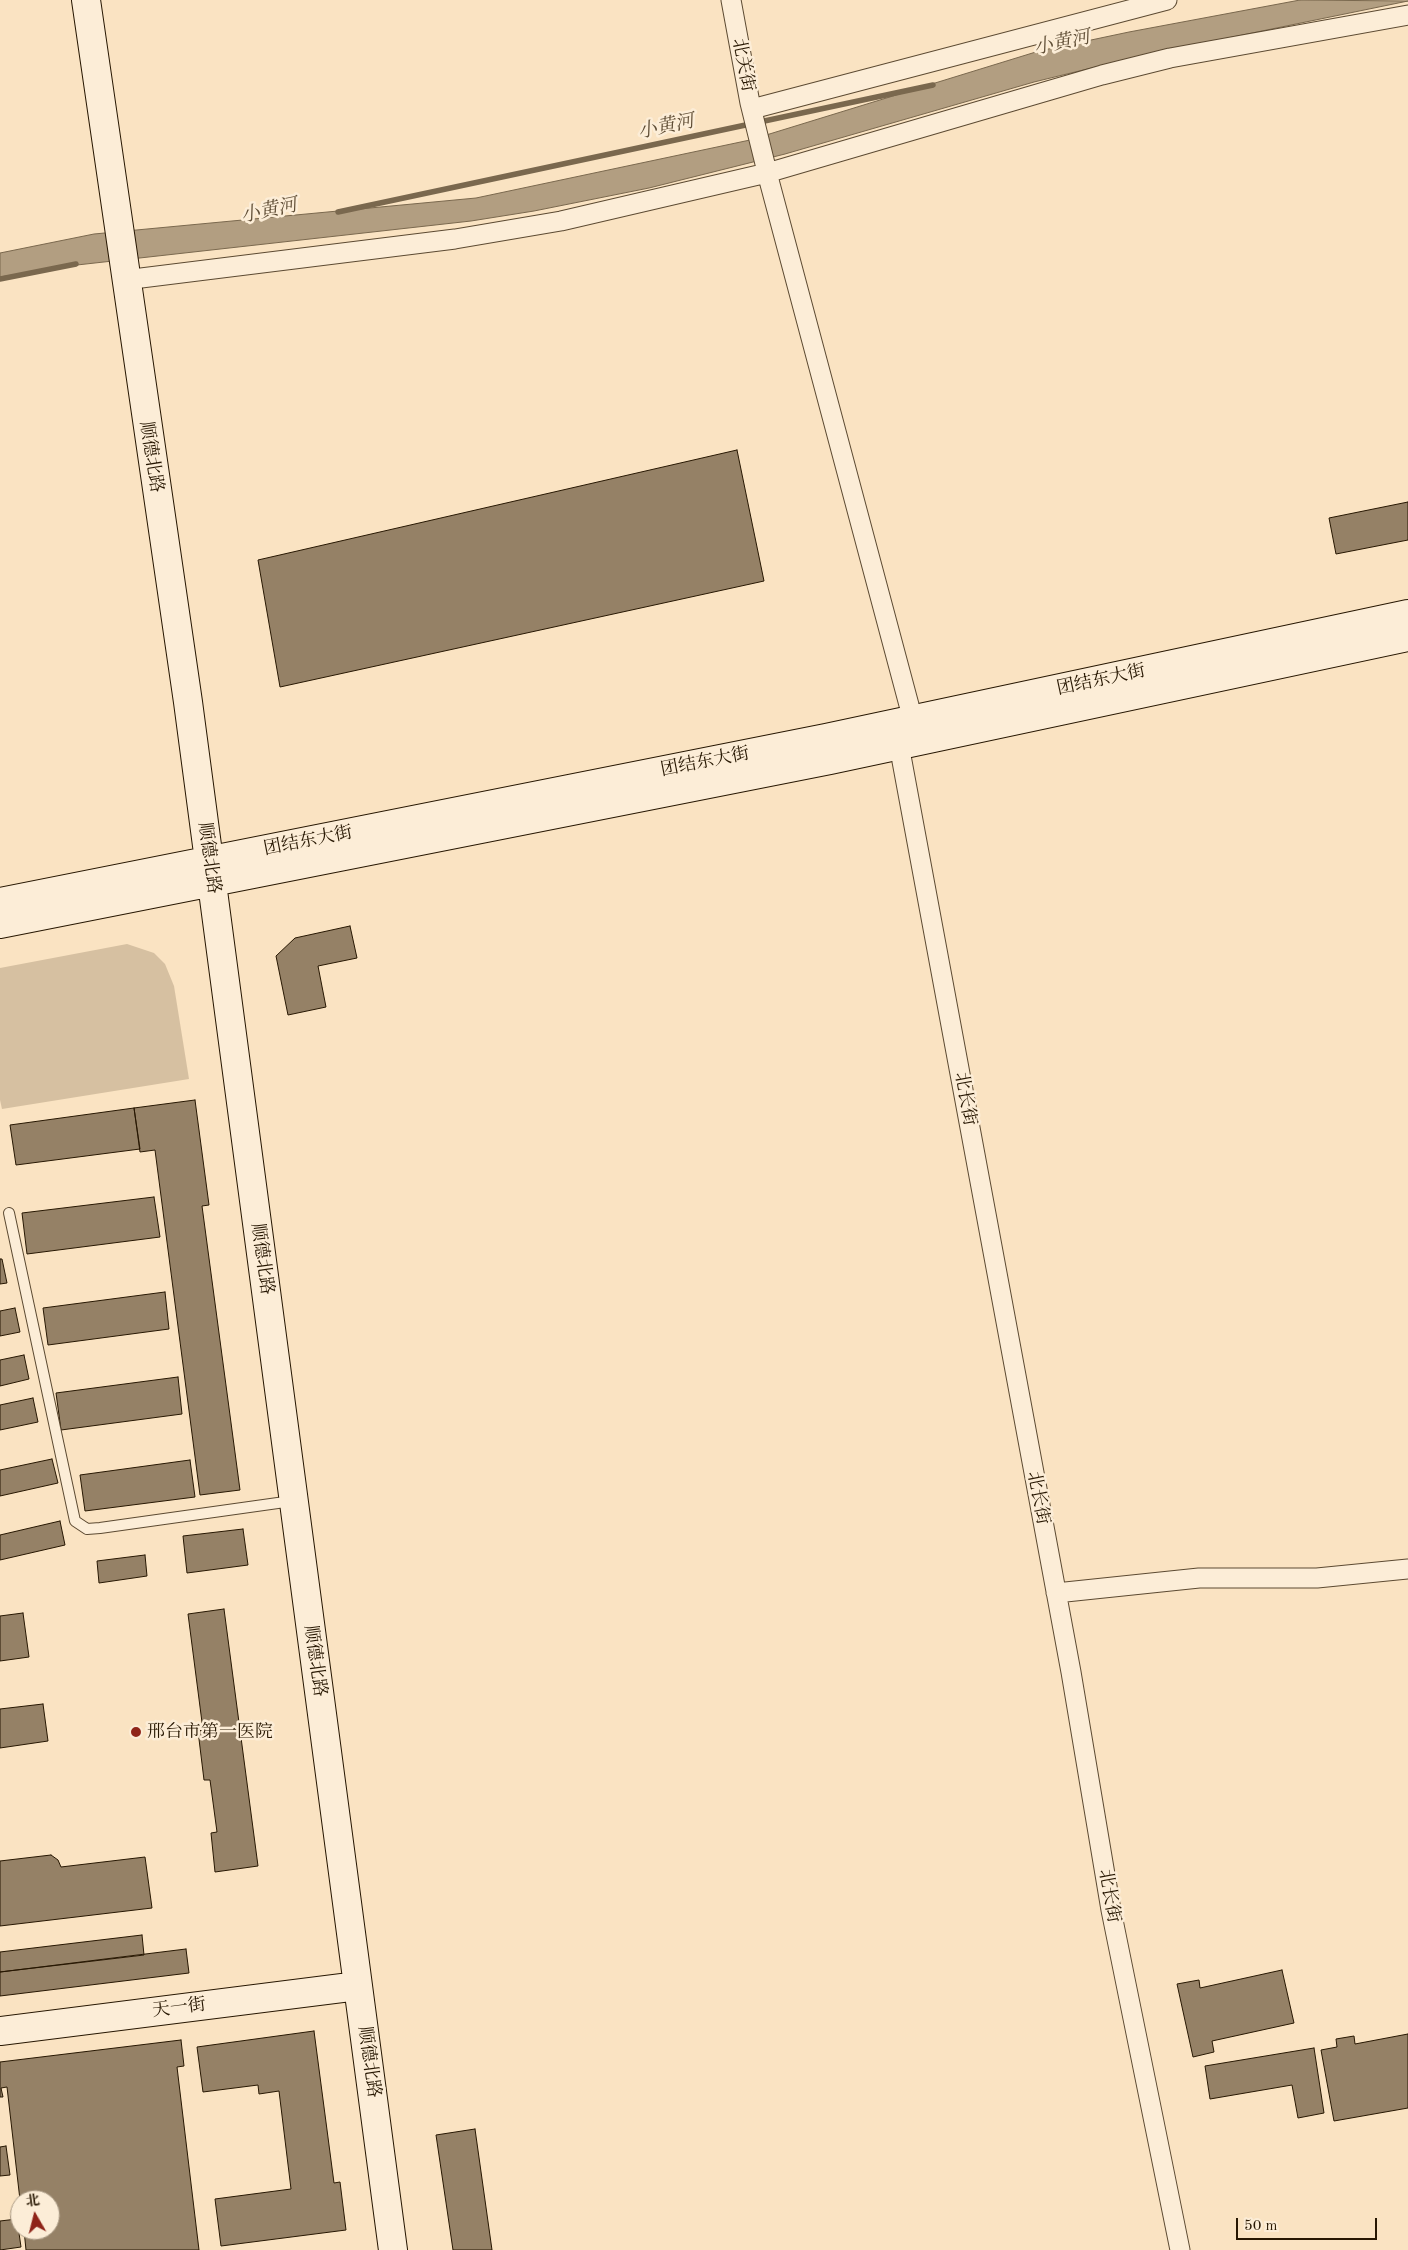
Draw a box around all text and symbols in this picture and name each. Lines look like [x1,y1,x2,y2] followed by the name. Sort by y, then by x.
[1032,26,1092,60] water label: 小黄河
[727,36,759,94] street label: 北关街
[636,110,696,144] water label: 小黄河
[239,194,299,228] water label: 小黄河
[135,420,167,494] street label: 顺德北路
[1055,660,1147,700] street label: 团结东大街
[659,743,751,781] street label: 团结东大街
[193,821,225,895] street label: 顺德北路
[262,822,354,860] street label: 团结东大街
[950,1071,980,1127] street label: 北长街
[246,1222,278,1296] street label: 顺德北路
[1022,1469,1054,1527] street label: 北长街
[299,1624,331,1698] street label: 顺德北路
[147,1721,273,1743] place label: 邢台市第一医院
[129,1725,143,1739] marker: 邢台市第一医院
[1094,1868,1124,1924] street label: 北长街
[151,1994,207,2022] street label: 天一街
[353,2025,385,2099] street label: 顺德北路
[10,2190,60,2240] north arrow
[25,2193,41,2209] text: 北
[1238,2208,1379,2240] scale bar
[1244,2219,1278,2234] text: 50 m

